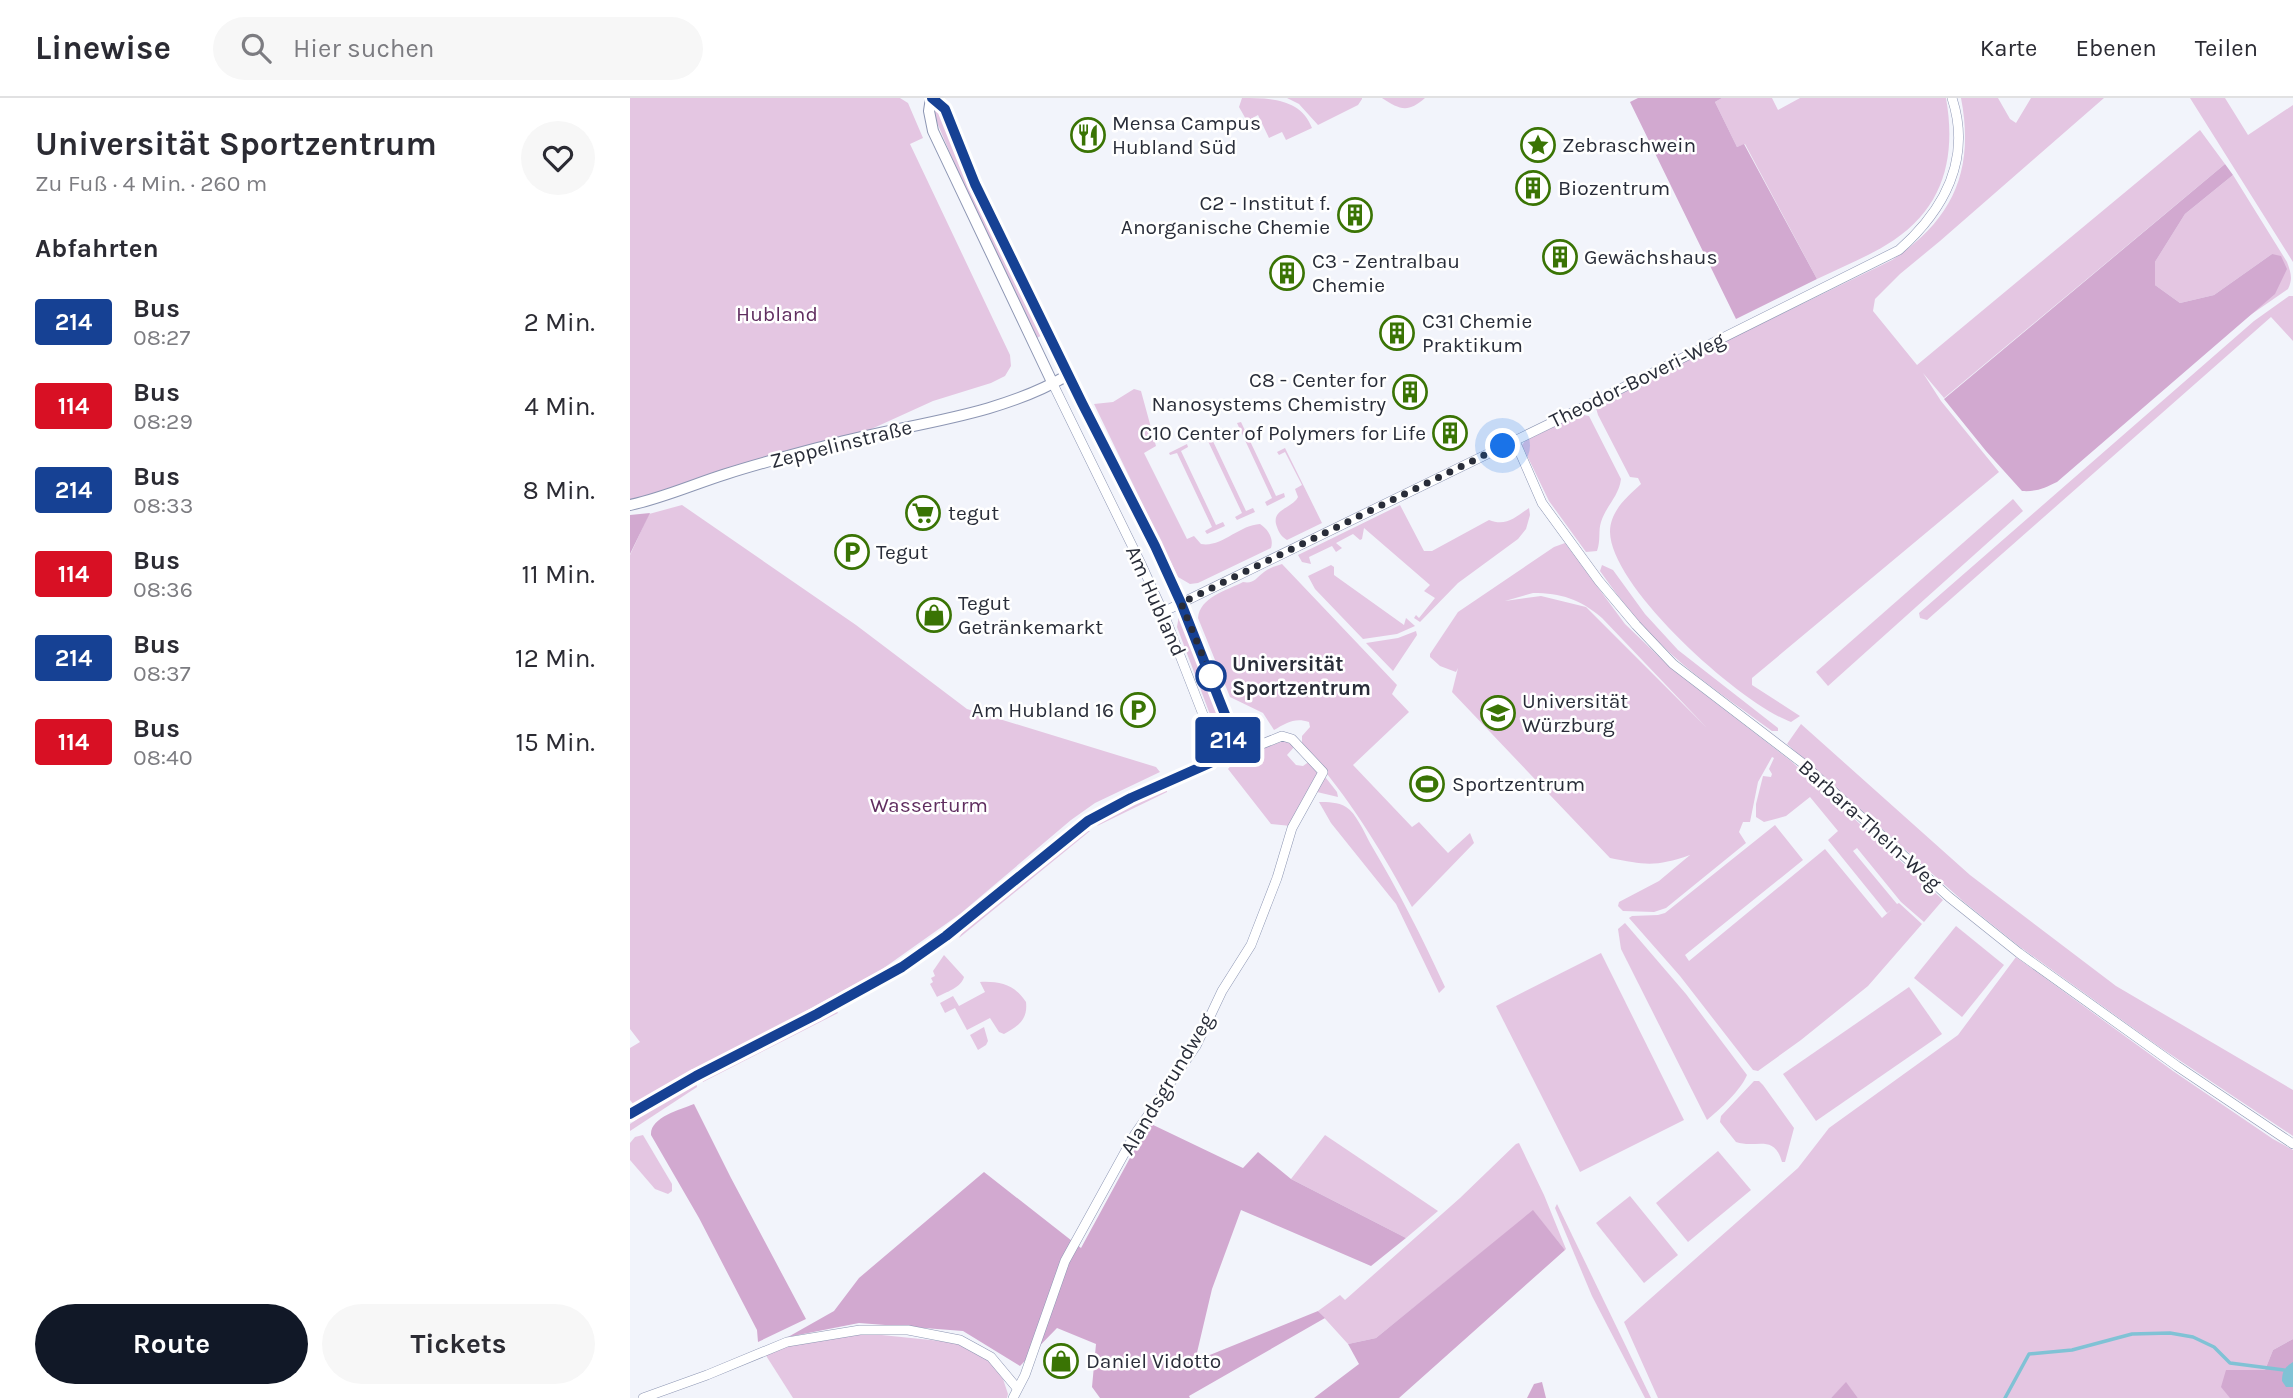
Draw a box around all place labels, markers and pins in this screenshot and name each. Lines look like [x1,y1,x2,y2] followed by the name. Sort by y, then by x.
[1112,111,1261,159] place label: Mensa Campus Hubland Süd
[1069,116,1107,154] restaurant icon: Mensa Campus Hubland Süd
[1519,126,1557,164] place icon: Zebraschwein
[1562,133,1696,157] place label: Zebraschwein
[1514,169,1552,207] building icon: Biozentrum
[1558,176,1670,200] place label: Biozentrum
[1121,191,1330,239] place label: C2 - Institut f. Anorganische Chemie
[1336,196,1374,234] building icon: C2 - Institut f. Anorganische Chemie
[1541,238,1579,276] building icon: Gewächshaus
[1584,245,1718,269] place label: Gewächshaus
[1312,249,1460,297] place label: C3 - Zentralbau Chemie
[1268,254,1306,292] building icon: C3 - Zentralbau Chemie
[1422,309,1532,357] place label: C31 Chemie Praktikum
[1378,314,1416,352] building icon: C31 Chemie Praktikum
[1152,368,1386,416] place label: C8 - Center for Nanosystems Chemistry
[1391,373,1429,411] building icon: C8 - Center for Nanosystems Chemistry
[1431,414,1469,452] building icon: C10 Center of Polymers for Life
[1139,421,1426,445] place label: C10 Center of Polymers for Life
[904,494,942,532] supermarket icon: tegut
[948,501,999,525] place label: tegut
[833,533,871,571] parking icon: Tegut
[876,540,928,564] place label: Tegut
[958,591,1103,639] place label: Tegut Getränkemarkt
[915,596,953,634] shop icon: Tegut Getränkemarkt
[1232,652,1371,700] place label: Universität Sportzentrum
[1196,661,1226,691] marker: Universität Sportzentrum
[1522,689,1628,737] place label: Universität Würzburg
[1119,691,1157,729] parking icon: Am Hubland 16
[1479,694,1517,732] school or university icon: Universität Würzburg
[972,698,1114,722] place label: Am Hubland 16
[1408,765,1446,803] sports icon: Sportzentrum
[1452,772,1585,796] place label: Sportzentrum
[1042,1342,1080,1380] shop icon: Daniel Vidotto
[1086,1349,1221,1373] place label: Daniel Vidotto

